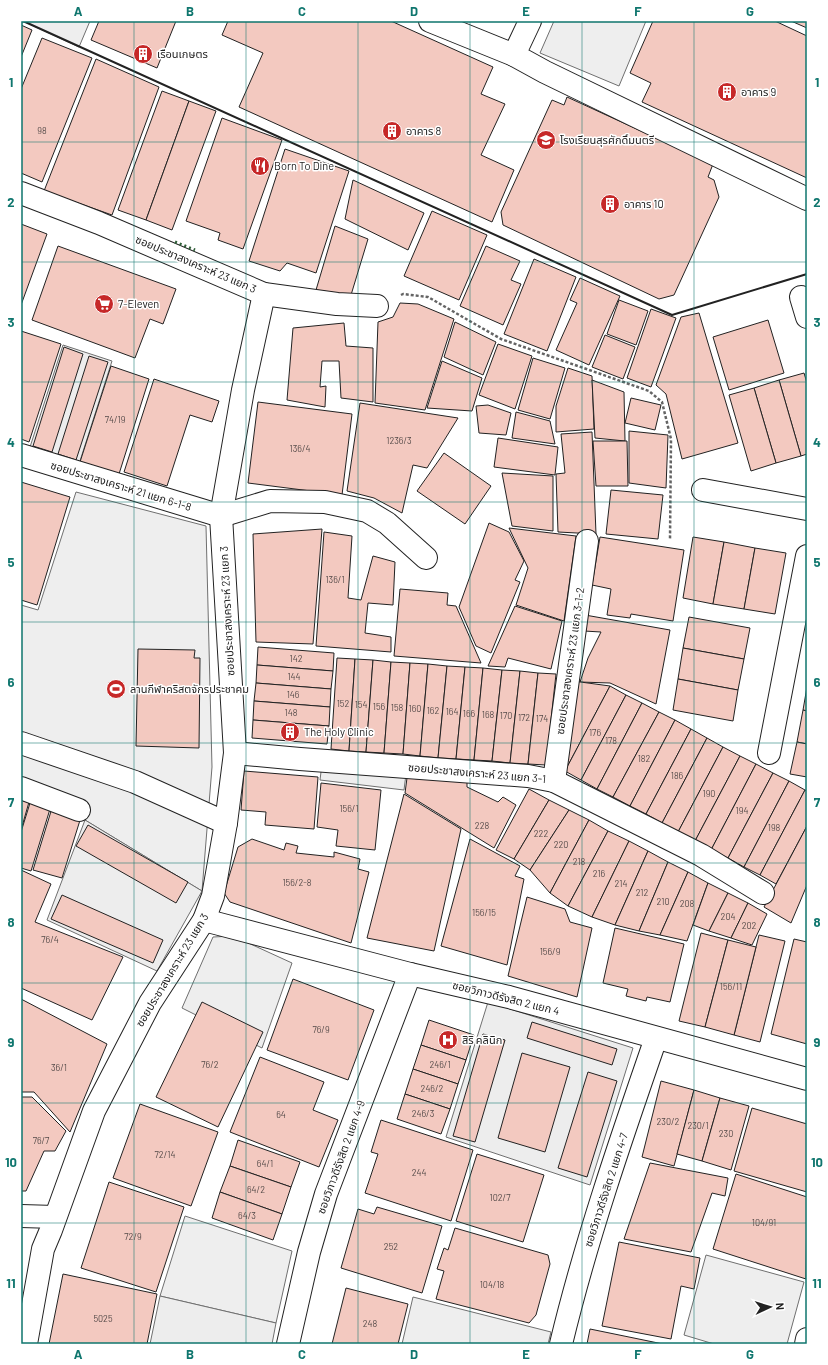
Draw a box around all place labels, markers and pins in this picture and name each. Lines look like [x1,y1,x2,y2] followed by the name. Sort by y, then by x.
[132,43,154,65] building icon: เรือนเกษตร
[157,47,208,60] place label: เรือนเกษตร
[716,81,738,103] building icon: อาคาร 9
[741,85,777,98] place label: อาคาร 9
[381,120,403,142] building icon: อาคาร 8
[406,124,442,137] place label: อาคาร 8
[535,129,557,151] school or university icon: โรงเรียนสุรศักดิ์มนตรี
[560,133,655,147] place label: โรงเรียนสุรศักดิ์มนตรี
[249,155,271,177] restaurant icon: Born To Dine
[274,159,334,172] place label: Born To Dine
[599,193,621,215] building icon: อาคาร 10
[624,197,664,210] place label: อาคาร 10
[93,293,115,315] supermarket icon: 7-Eleven
[118,297,159,310] place label: 7-Eleven
[105,678,127,700] sports icon: ลานกีฬาคริสตจักรประชาคม
[130,682,249,695] place label: ลานกีฬาคริสตจักรประชาคม
[279,721,301,743] building icon: The Holy Clinic
[304,725,374,738] place label: The Holy Clinic
[437,1029,459,1051] hospital icon: สิริ คลินิก
[462,1033,502,1046] place label: สิริ คลินิก

